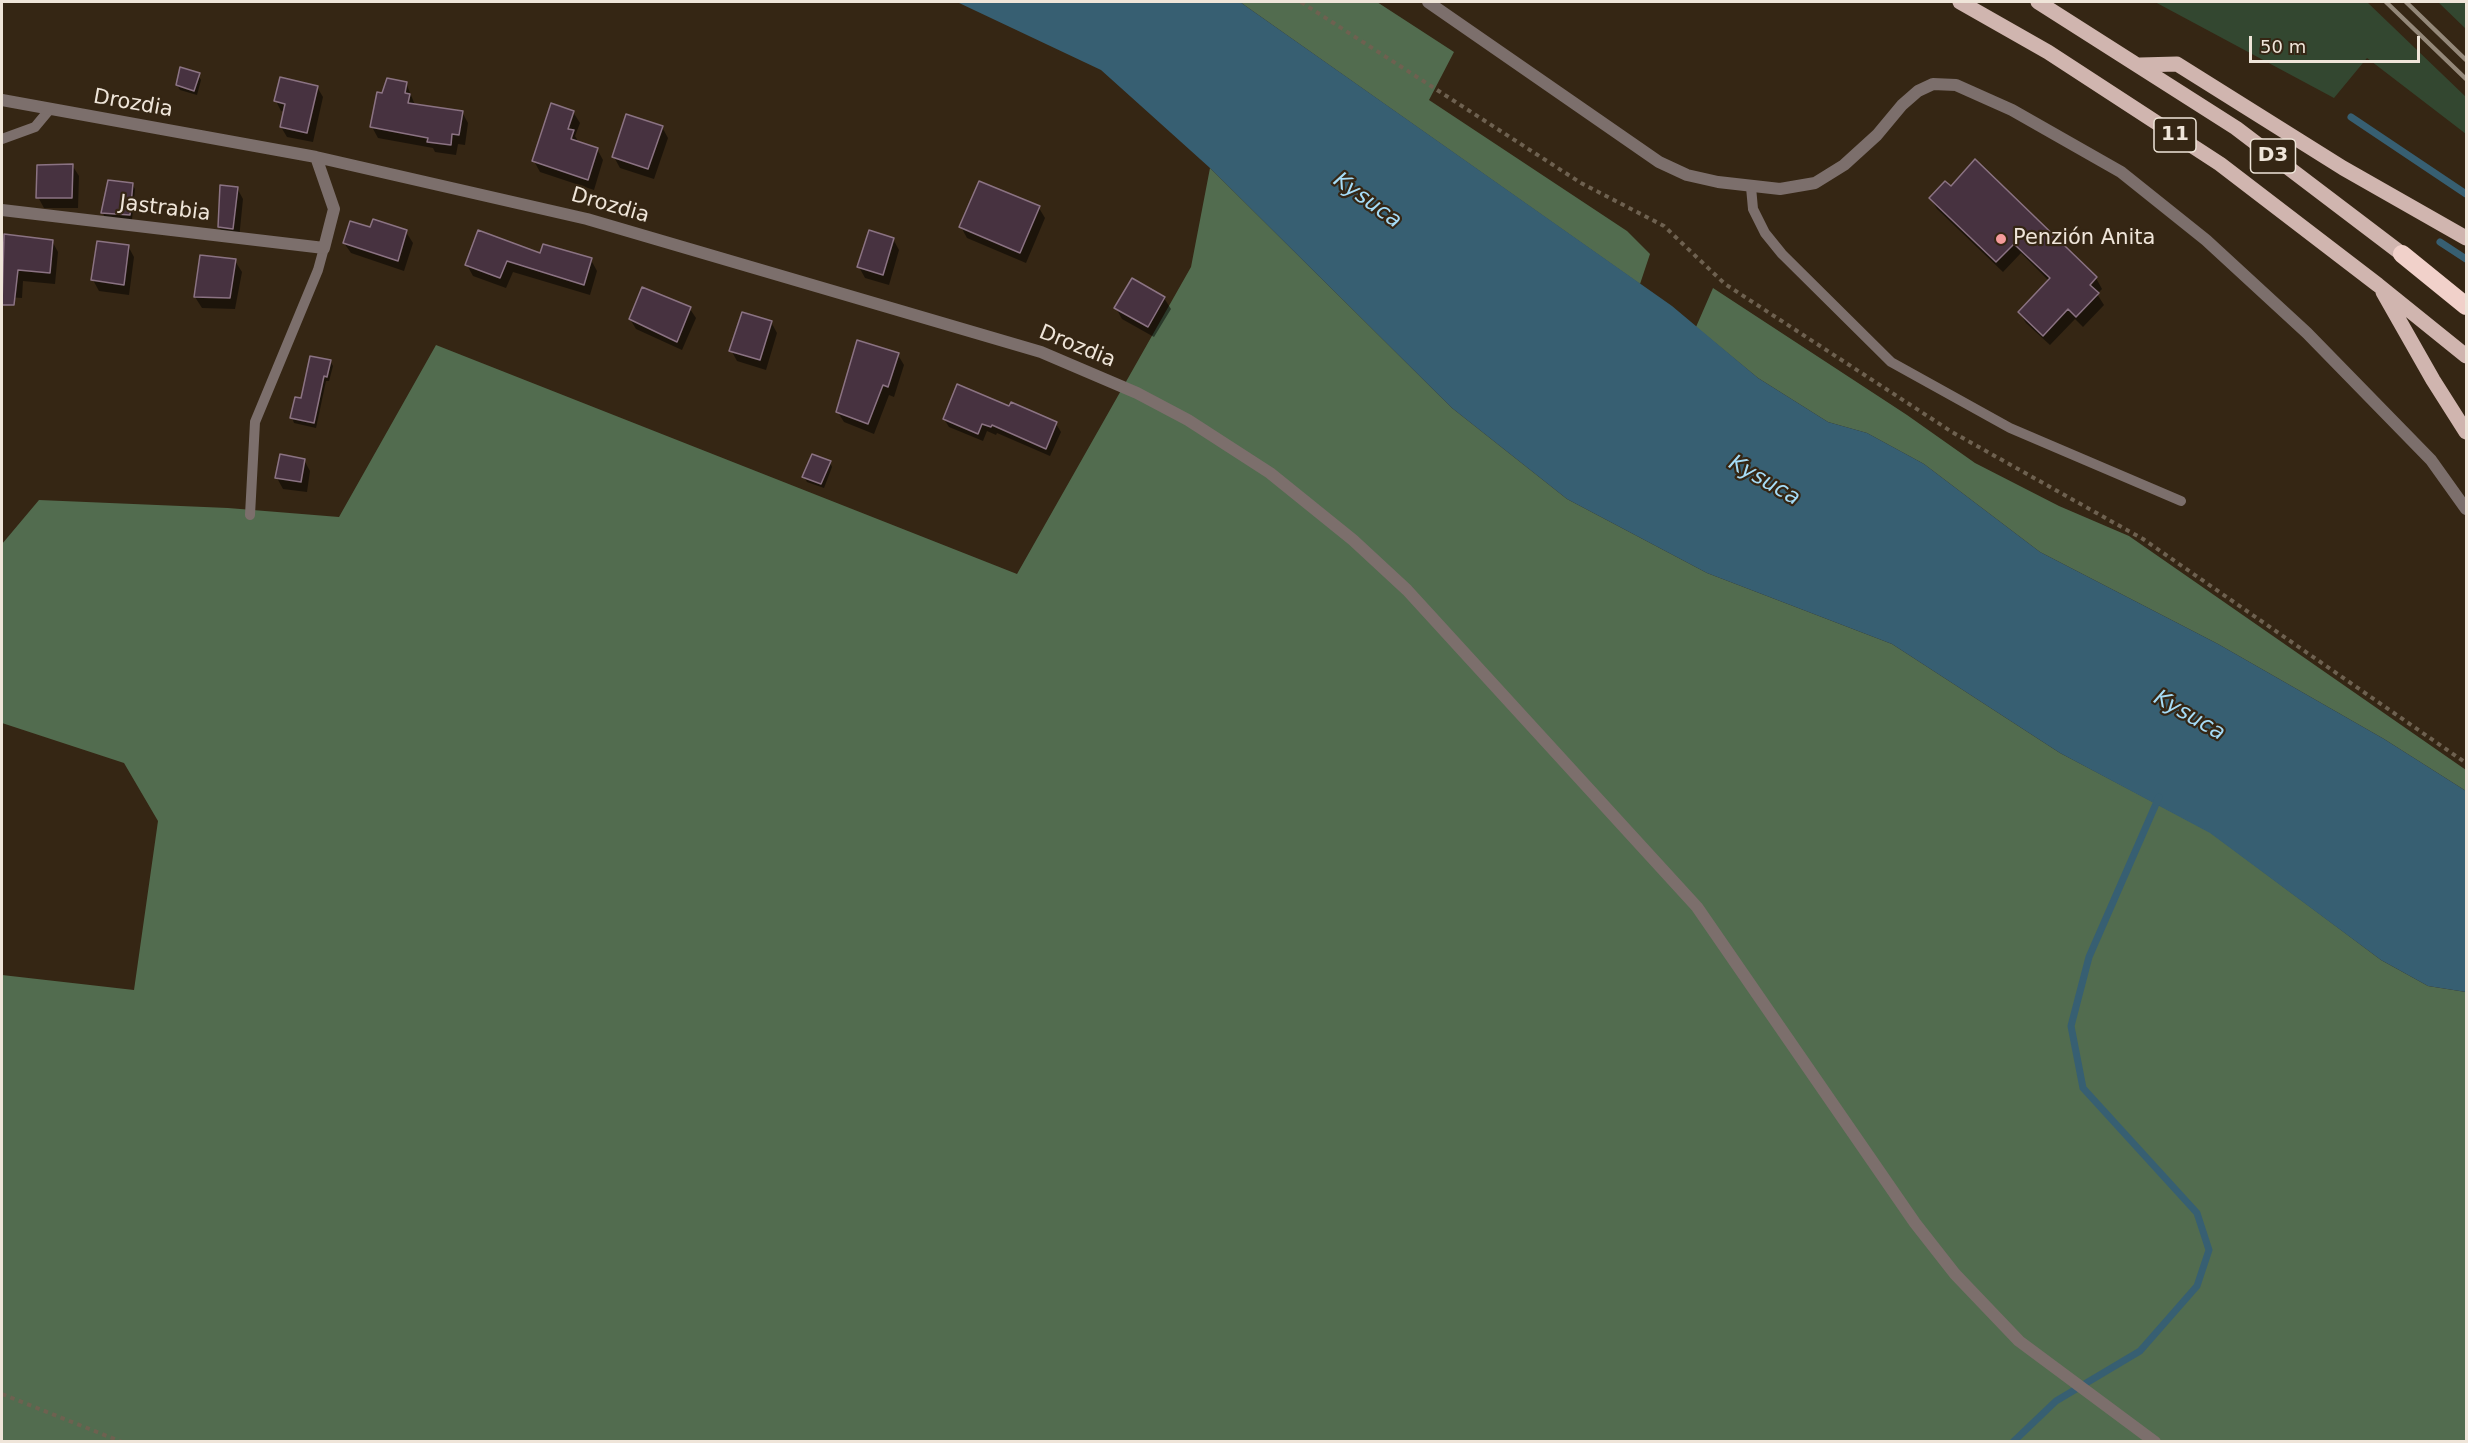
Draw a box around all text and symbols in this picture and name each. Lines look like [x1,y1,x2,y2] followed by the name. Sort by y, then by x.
[2252,24,2423,62] scale bar
[2260,36,2306,57] text: 50 m
[91,85,175,123] street label: Drozdia
[2154,118,2196,152] road number: 11
[2250,139,2296,173] road number: D3
[1328,167,1406,235] water label: Kysuca
[568,183,652,229] street label: Drozdia
[118,191,212,227] street label: Jastrabia
[2013,226,2155,252] place label: Penzión Anita
[1994,232,2008,246] marker: Penzión Anita
[1035,320,1119,374] street label: Drozdia
[1724,450,1804,512] water label: Kysuca
[2149,685,2229,747] water label: Kysuca

